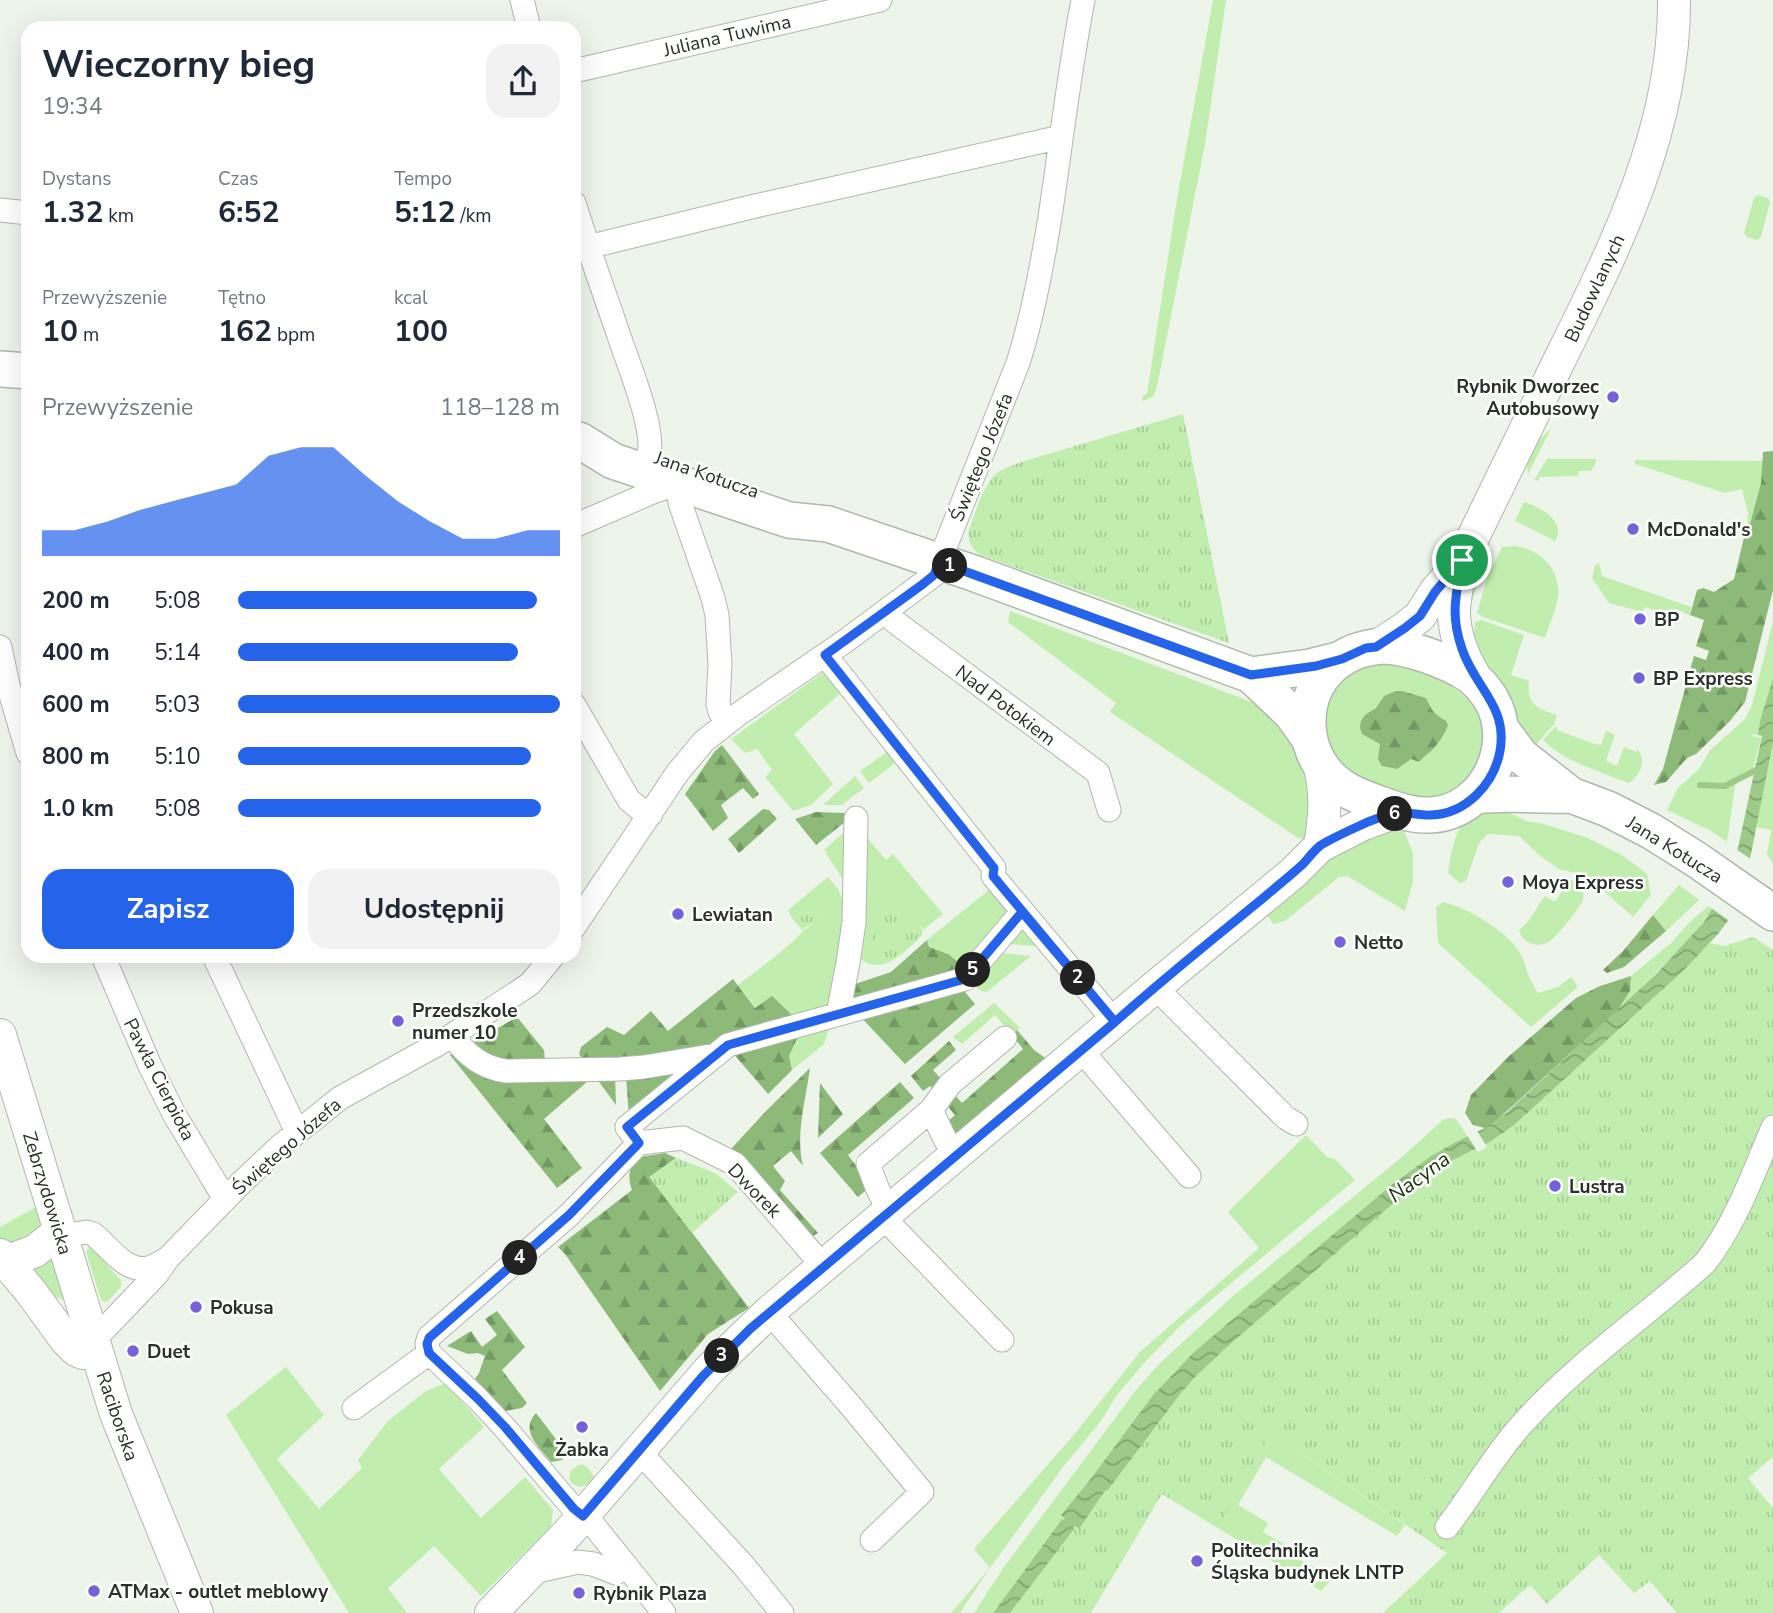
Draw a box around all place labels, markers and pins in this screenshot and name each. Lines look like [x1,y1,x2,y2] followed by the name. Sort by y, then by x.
[1456,374,1600,422] place label: Rybnik Dworzec Autobusowy
[1605,389,1621,405] marker: Rybnik Dworzec Autobusowy
[1647,517,1751,543] place label: McDonald's
[1625,521,1641,537] marker: McDonald's
[1432,530,1492,590] pin
[932,548,968,584] pin: 1
[1654,607,1679,633] place label: BP
[1632,611,1648,627] marker: BP
[1653,666,1753,692] place label: BP Express
[1631,670,1647,686] marker: BP Express
[1378,796,1412,832] pin: 6
[1522,870,1644,896] place label: Moya Express
[1500,874,1516,890] marker: Moya Express
[692,902,773,928] place label: Lewiatan
[670,906,686,922] marker: Lewiatan
[1354,930,1403,956] place label: Netto
[1332,934,1348,950] marker: Netto
[956,953,990,988] pin: 5
[1060,960,1096,996] pin: 2
[412,998,518,1046] place label: Przedszkole numer 10
[390,1013,406,1029] marker: Przedszkole numer 10
[1569,1174,1625,1200] place label: Lustra
[1547,1178,1563,1194] marker: Lustra
[503,1240,538,1276] pin: 4
[210,1295,274,1321] place label: Pokusa
[188,1299,204,1315] marker: Pokusa
[704,1338,740,1374] pin: 3
[147,1339,191,1365] place label: Duet
[125,1343,141,1359] marker: Duet
[574,1419,590,1435] marker: Żabka
[555,1437,609,1463] place label: Żabka
[1211,1538,1404,1586] place label: Politechnika Śląska budynek LNTP
[1189,1553,1205,1569] marker: Politechnika Śląska budynek LNTP
[108,1579,329,1605] place label: ATMax - outlet meblowy
[593,1581,707,1607] place label: Rybnik Plaza
[86,1583,102,1599] marker: ATMax - outlet meblowy
[571,1585,587,1601] marker: Rybnik Plaza

